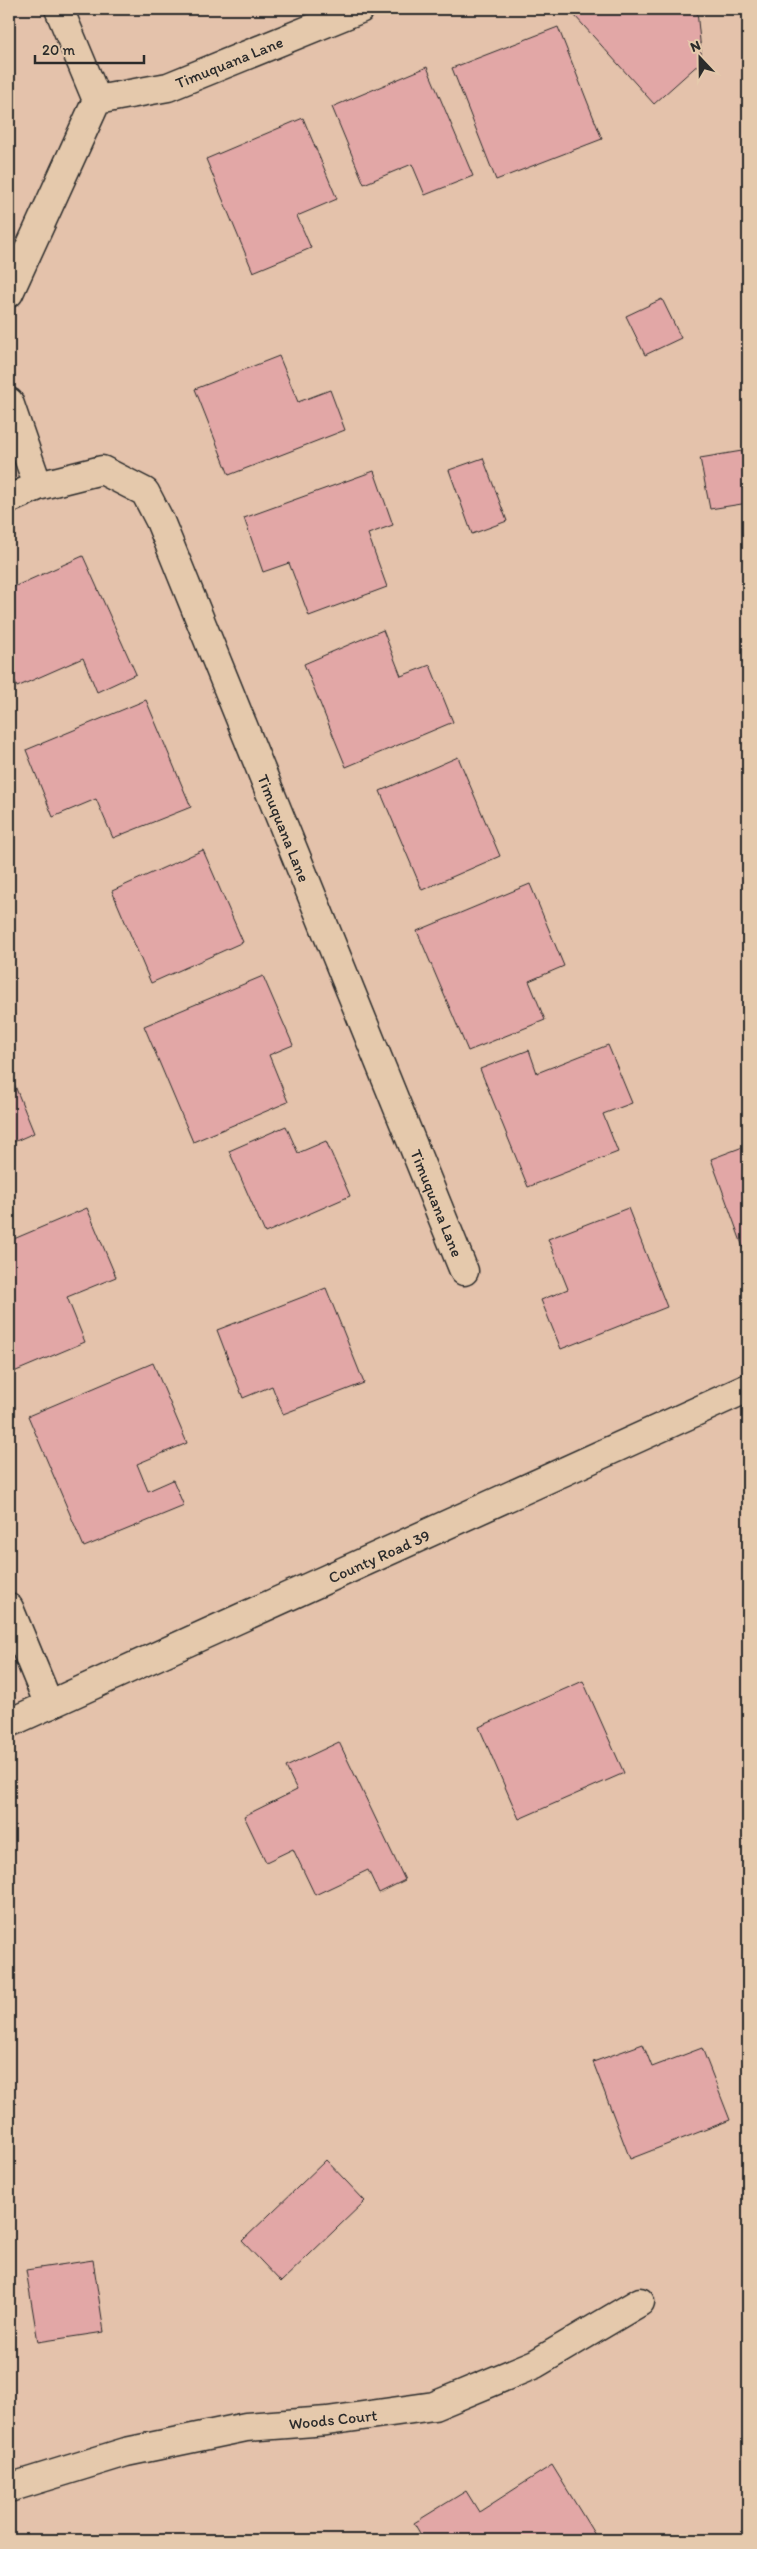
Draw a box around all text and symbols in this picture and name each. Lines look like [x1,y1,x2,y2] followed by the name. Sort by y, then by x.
[35,32,144,64] scale bar
[173,32,286,93] street label: Timuquana Lane
[674,32,724,82] north arrow
[688,37,703,56] text: N
[42,41,76,59] text: 20 m
[253,772,314,885] street label: Timuquana Lane
[406,1147,467,1260] street label: Timuquana Lane
[326,1526,433,1587] street label: County Road 39
[288,2405,378,2434] street label: Woods Court

